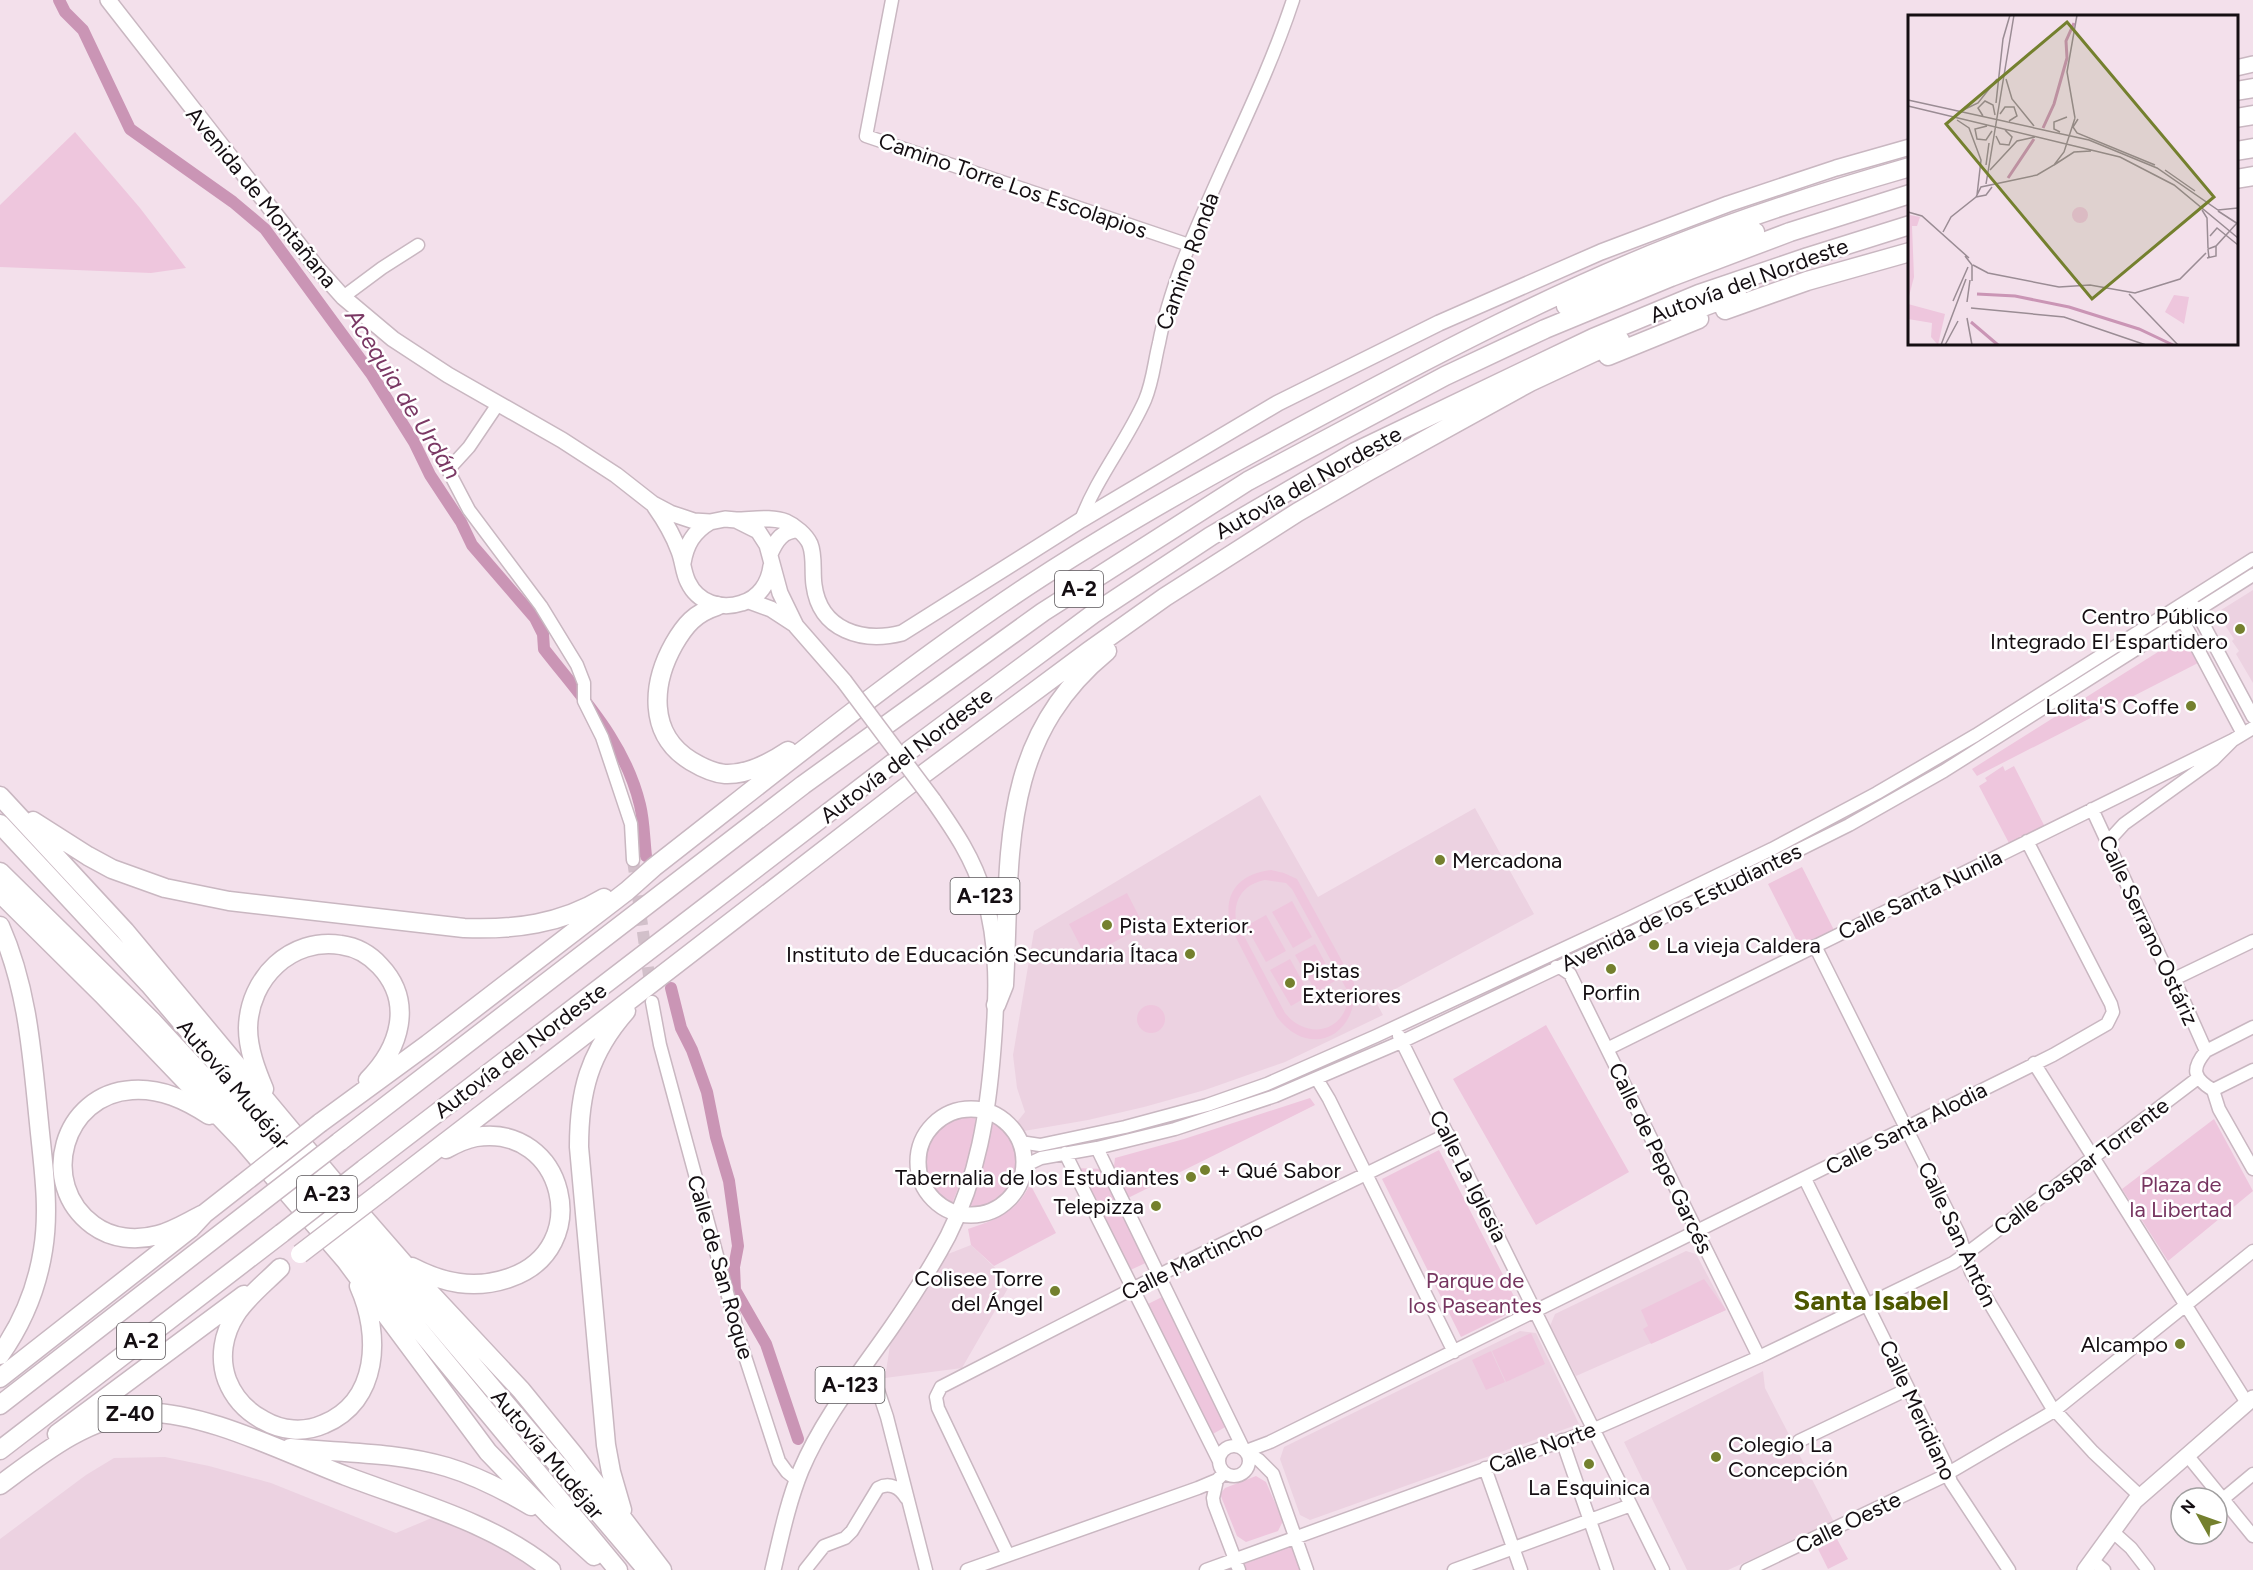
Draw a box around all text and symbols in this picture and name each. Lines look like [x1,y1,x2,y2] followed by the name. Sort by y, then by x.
[1908,15,2238,345] inset map
[180,101,343,293] street label: Avenida de Montañana
[875,127,1151,244] street label: Camino Torre Los Escolapios
[1150,189,1225,334] street label: Camino Ronda
[1646,232,1852,329] street label: Autovía del Nordeste
[339,302,467,484] water label: Acequia de Urdán
[1210,420,1406,545] street label: Autovía del Nordeste
[1055,571,1103,607] road number: A-2
[1990,603,2228,655] place label: Centro Público Integrado El Espartidero
[2233,622,2247,636] marker: Centro Público Integrado El Espartidero
[815,682,998,829] street label: Autovía del Nordeste
[2045,693,2179,720] place label: Lolita'S Coffe
[2184,699,2198,713] marker: Lolita'S Coffe
[2093,831,2204,1029] street label: Calle Serrano Ostáriz
[1557,837,1806,978] street label: Avenida de los Estudiantes
[1834,843,2007,946] street label: Calle Santa Nunila
[1452,847,1562,874] place label: Mercadona
[1433,853,1447,867] marker: Mercadona
[950,878,1020,914] road number: A-123
[1119,912,1253,939] place label: Pista Exterior.
[1100,918,1114,932] marker: Pista Exterior.
[1666,932,1821,959] place label: La vieja Caldera
[1647,938,1661,952] marker: La vieja Caldera
[786,941,1178,968] place label: Instituto de Educación Secundaria Ítaca
[1183,947,1197,961] marker: Instituto de Educación Secundaria Ítaca
[1302,957,1401,1009] place label: Pistas Exteriores
[1604,962,1618,976] marker: Porfin
[1283,976,1297,990] marker: Pistas Exteriores
[429,977,612,1124] street label: Autovía del Nordeste
[1582,979,1640,1006] place label: Porfin
[171,1014,296,1155] street label: Autovía Mudéjar
[1603,1058,1719,1258] street label: Calle de Pepe Garcés
[1821,1076,1992,1181] street label: Calle Santa Alodia
[1988,1092,2174,1241] street label: Calle Gaspar Torrente
[1424,1106,1513,1247] street label: Calle La Iglesia
[1217,1157,1341,1184] place label: + Qué Sabor
[1912,1157,2003,1311] street label: Calle San Antón
[1198,1163,1212,1177] marker: + Qué Sabor
[895,1164,1179,1191] place label: Tabernalia de los Estudiantes
[1184,1170,1198,1184] marker: Tabernalia de los Estudiantes
[2130,1171,2232,1223] park label: Plaza de la Libertad
[681,1172,760,1362] street label: Calle de San Roque
[297,1176,357,1212] road number: A-23
[1053,1193,1144,1220] place label: Telepizza
[1149,1199,1163,1213] marker: Telepizza
[1117,1215,1267,1306] street label: Calle Martincho
[914,1265,1043,1317] place label: Colisee Torre del Ángel
[1408,1267,1542,1319] park label: Parque de los Paseantes
[1793,1283,1949,1317] district label: Santa Isabel
[1048,1284,1062,1298] marker: Colisee Torre del Ángel
[117,1323,165,1359] road number: A-2
[2081,1331,2168,1358] place label: Alcampo
[1873,1336,1962,1485] street label: Calle Meridiano
[2173,1337,2187,1351] marker: Alcampo
[816,1367,884,1403] road number: A-123
[485,1384,610,1525] street label: Autovía Mudéjar
[98,1396,162,1432] road number: Z-40
[1485,1416,1599,1479] street label: Calle Norte
[1728,1431,1848,1483] place label: Colegio La Concepción
[1709,1450,1723,1464] marker: Colegio La Concepción
[1582,1457,1596,1471] marker: La Esquinica
[1528,1474,1650,1501] place label: La Esquinica
[1791,1485,1905,1560] street label: Calle Oeste
[2169,1486,2229,1546] north arrow
[2177,1496,2199,1518] text: N

